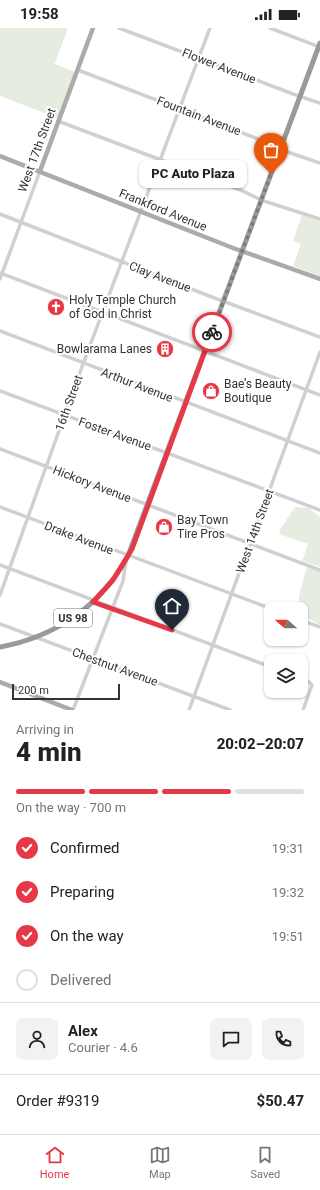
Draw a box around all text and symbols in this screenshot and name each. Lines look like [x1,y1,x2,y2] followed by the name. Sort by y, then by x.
[20,5,59,23] text: 19:58
[180,45,258,87] street label: Flower Avenue
[155,94,243,138] street label: Fountain Avenue
[15,106,59,194] street label: West 17th Street
[254,133,288,174] pin
[260,139,282,161] icon: bag
[139,160,247,188] callout: PC Auto Plaza
[151,166,235,181] text: PC Auto Plaza
[117,186,209,234] street label: Frankford Avenue
[127,259,193,295] street label: Clay Avenue
[69,293,176,321] place label: Holy Temple Church of God in Christ
[46,297,66,317] church icon: Holy Temple Church of God in Christ
[192,312,232,352] courier
[201,321,223,343] icon: bike
[155,339,175,359] building icon: Bowlarama Lanes
[57,342,152,356] place label: Bowlarama Lanes
[99,365,175,405] street label: Arthur Avenue
[52,373,86,433] street label: 16th Street
[224,377,292,405] place label: Bae’s Beauty Boutique
[201,381,221,401] shop icon: Bae’s Beauty Boutique
[77,414,153,454] street label: Foster Avenue
[51,463,133,505] street label: Hickory Avenue
[233,487,277,575] street label: West 14th Street
[177,513,228,541] place label: Bay Town Tire Pros
[154,517,174,537] shop icon: Bay Town Tire Pros
[43,518,115,558] street label: Drake Avenue
[155,589,189,630] pin
[161,595,183,617] icon: home
[264,602,308,646] north arrow
[264,602,308,698] map controls
[54,609,92,627] road number: US 98
[70,645,160,689] street label: Chestnut Avenue
[264,654,308,698] button: layers
[12,682,120,701] scale bar
[18,684,49,697] text: 200 m
[16,722,74,737] text: Arriving in
[217,735,304,753] text: 20:02–20:07
[16,737,82,767] text: 4 min
[16,800,126,815] text: On the way · 700 m
[16,837,38,859] icon: check
[50,839,120,857] text: Confirmed
[272,841,304,856] text: 19:31
[16,881,38,903] icon: check
[50,883,114,901] text: Preparing
[272,885,304,900] text: 19:32
[16,925,38,947] icon: check
[50,927,124,945] text: On the way
[272,929,304,944] text: 19:51
[50,971,112,989] text: Delivered
[16,1018,58,1060] button: person
[210,1018,252,1060] button: chat
[262,1018,304,1060] button: phone
[68,1022,98,1040] text: Alex
[68,1040,138,1055] text: Courier · 4.6
[16,1092,99,1110] text: Order #9319
[257,1092,304,1110] text: $50.47
[40,1144,69,1181] tab: Home
[149,1144,171,1181] tab: Map
[250,1144,280,1181] tab: Saved

